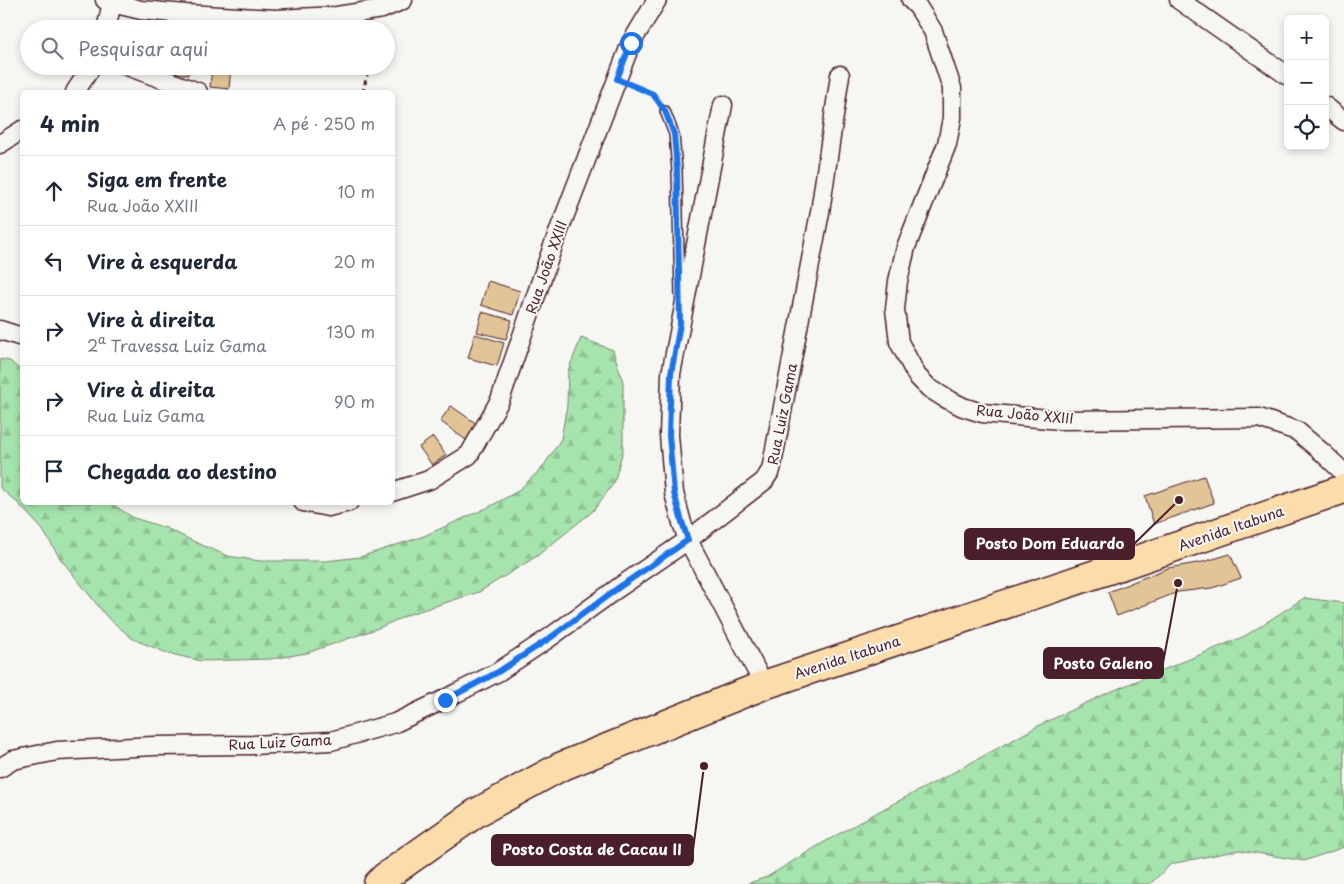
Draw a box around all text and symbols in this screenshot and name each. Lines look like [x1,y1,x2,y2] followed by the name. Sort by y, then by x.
[1284,15,1329,150] map controls
[1284,15,1329,60] button: +
[20,20,395,75] search box
[620,32,643,55] route start
[38,34,66,62] icon: search
[78,34,208,62] text: Pesquisar aqui
[1284,60,1329,105] button: −
[1284,105,1329,150] button: locate
[40,107,100,139] text: 4 min
[273,111,375,135] text: A pé · 250 m
[87,165,227,193] text: Siga em frente
[40,177,68,205] icon: ahead
[338,179,375,203] text: 10 m
[87,193,199,217] text: Rua João XXIII
[520,217,572,317] street label: Rua João XXIII
[40,247,68,275] icon: left
[87,247,238,275] text: Vire à esquerda
[334,249,375,273] text: 20 m
[87,305,215,333] text: Vire à direita
[40,317,68,345] icon: right
[327,319,375,343] text: 130 m
[87,333,267,357] text: 2ª Travessa Luiz Gama
[762,361,802,467] street label: Rua Luiz Gama
[87,375,215,403] text: Vire à direita
[40,387,68,415] icon: right
[334,389,375,413] text: 90 m
[975,399,1075,429] street label: Rua João XXIII
[87,403,205,427] text: Rua Luiz Gama
[40,457,68,485] icon: arrive
[87,457,277,485] text: Chegada ao destino
[1175,500,1287,556] street label: Avenida Itabuna
[965,529,1134,559] callout: Posto Dom Eduardo
[976,531,1124,554] text: Posto Dom Eduardo
[791,630,903,684] street label: Avenida Itabuna
[1044,648,1163,678] callout: Posto Galeno
[1053,651,1153,674] text: Posto Galeno
[434,689,457,712] route end
[228,729,332,755] street label: Rua Luiz Gama
[492,835,693,865] callout: Posto Costa de Cacau II
[502,837,682,860] text: Posto Costa de Cacau II

